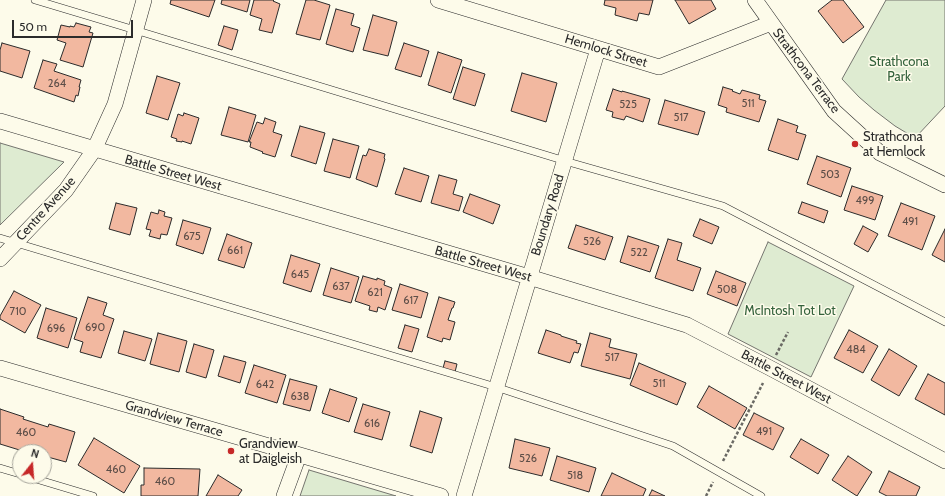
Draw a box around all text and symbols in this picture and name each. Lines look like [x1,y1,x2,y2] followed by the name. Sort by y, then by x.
[14,12,135,38] scale bar
[19,19,47,34] text: 50 m
[769,26,843,116] street label: Strathcona Terrace
[563,31,649,71] street label: Hemlock Street
[869,54,929,85] park label: Strathcona Park
[48,77,66,91] house number: 264
[741,97,755,111] house number: 511
[619,98,637,112] house number: 525
[673,111,689,125] house number: 517
[863,129,925,160] place label: Strathcona at Hemlock
[850,139,860,149] marker: Strathcona at Hemlock
[123,152,223,194] street label: Battle Street West
[820,168,840,182] house number: 503
[528,172,568,258] street label: Boundary Road
[13,174,79,244] street label: Centre Avenue
[856,194,874,208] house number: 499
[902,215,918,229] house number: 491
[183,230,201,244] house number: 675
[583,235,601,249] house number: 526
[433,243,533,285] street label: Battle Street West
[227,244,243,258] house number: 661
[630,246,648,260] house number: 522
[291,268,309,282] house number: 645
[332,280,350,294] house number: 637
[717,283,737,297] house number: 508
[367,286,383,300] house number: 621
[403,294,419,308] house number: 617
[744,303,836,319] park label: McIntosh Tot Lot
[10,305,26,319] house number: 710
[85,321,105,335] house number: 690
[47,322,65,336] house number: 696
[846,343,866,357] house number: 484
[738,347,834,407] street label: Battle Street West
[604,351,620,365] house number: 517
[652,377,666,391] house number: 511
[256,378,274,392] house number: 642
[291,390,309,404] house number: 638
[123,398,225,440] street label: Grandview Terrace
[364,417,380,431] house number: 616
[756,425,772,439] house number: 491
[16,426,36,440] house number: 460
[239,436,302,467] place label: Grandview at Daigleish
[12,444,52,484] north arrow
[29,446,41,461] text: N
[226,446,236,456] marker: Grandview at Daigleish
[519,452,537,466] house number: 526
[106,463,126,477] house number: 460
[567,469,583,483] house number: 518
[155,475,175,489] house number: 460

